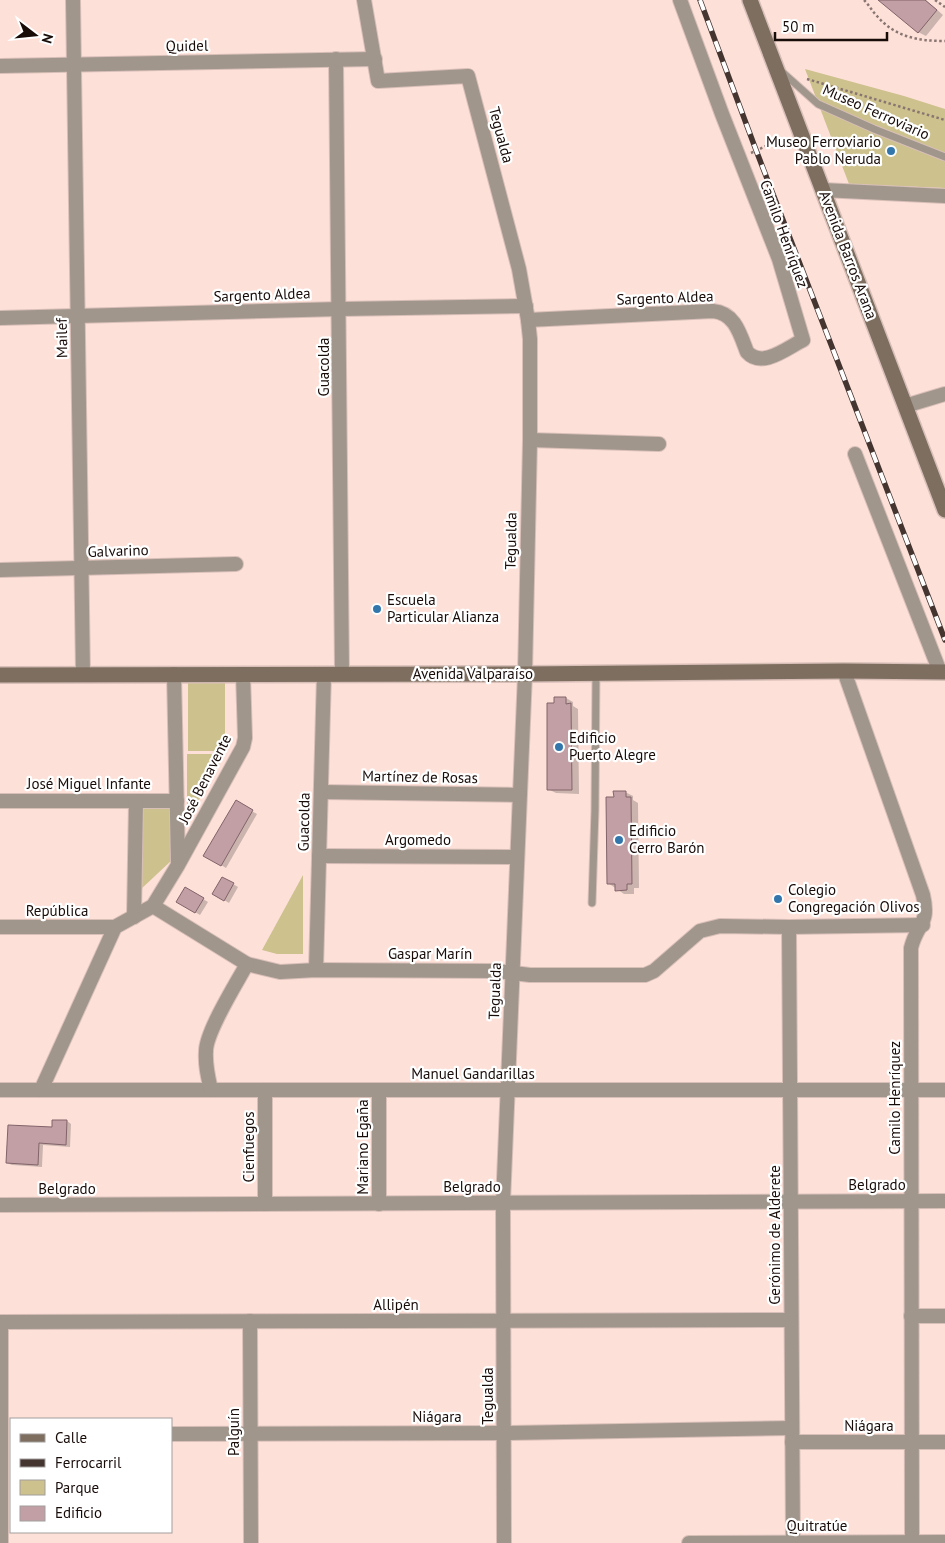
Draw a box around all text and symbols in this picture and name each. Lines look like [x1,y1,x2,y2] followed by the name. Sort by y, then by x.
[10,10,60,60] north arrow
[775,10,888,42] scale bar
[782,17,815,36] text: 50 m
[38,32,57,45] text: N
[166,36,209,55] street label: Quidel
[820,79,933,144] street label: Museo Ferroviario
[485,105,518,165] street label: Tegualda
[766,132,881,168] place label: Museo Ferroviario Pablo Neruda
[885,145,897,157] marker: Museo Ferroviario Pablo Neruda
[756,177,813,291] street label: Camilo Henríquez
[815,188,882,322] street label: Avenida Barros Arana
[213,283,311,306] street label: Sargento Aldea
[616,286,714,309] street label: Sargento Aldea
[52,317,71,358] street label: Mailef
[314,337,333,397] street label: Guacolda
[501,512,520,570] street label: Tegualda
[87,540,149,561] street label: Galvarino
[387,590,499,626] place label: Escuela Particular Alianza
[371,603,383,615] marker: Escuela Particular Alianza
[413,664,533,683] street label: Avenida Valparaíso
[569,728,656,764] place label: Edificio Puerto Alegre
[173,731,235,828] street label: José Benavente
[553,741,565,753] marker: Edificio Puerto Alegre
[362,766,478,787] street label: Martínez de Rosas
[26,774,151,793] street label: José Miguel Infante
[293,792,314,852] street label: Guacolda
[629,821,704,857] place label: Edificio Cerro Barón
[385,830,451,849] street label: Argomedo
[613,834,625,846] marker: Edificio Cerro Barón
[788,880,920,916] place label: Colegio Congregación Olivos
[772,893,784,905] marker: Colegio Congregación Olivos
[26,901,88,920] street label: República
[388,944,472,963] street label: Gaspar Marín
[484,962,505,1020] street label: Tegualda
[885,1041,904,1155] street label: Camilo Henríquez
[411,1064,535,1083] street label: Manuel Gandarillas
[353,1099,372,1195] street label: Mariano Egaña
[239,1111,258,1183] street label: Cienfuegos
[765,1165,784,1305] street label: Gerónimo de Alderete
[848,1175,906,1194] street label: Belgrado
[443,1177,501,1196] street label: Belgrado
[38,1179,96,1198] street label: Belgrado
[373,1295,419,1314] street label: Allipén
[478,1367,497,1425] street label: Tegualda
[412,1407,462,1426] street label: Niágara
[224,1408,243,1456] street label: Palguín
[844,1416,894,1435] street label: Niágara
[10,1418,172,1533] legend
[55,1428,87,1447] text: Calle
[55,1453,122,1472] text: Ferrocarril
[55,1478,99,1497] text: Parque
[55,1503,102,1522] text: Edificio
[787,1516,847,1535] street label: Quitratúe

